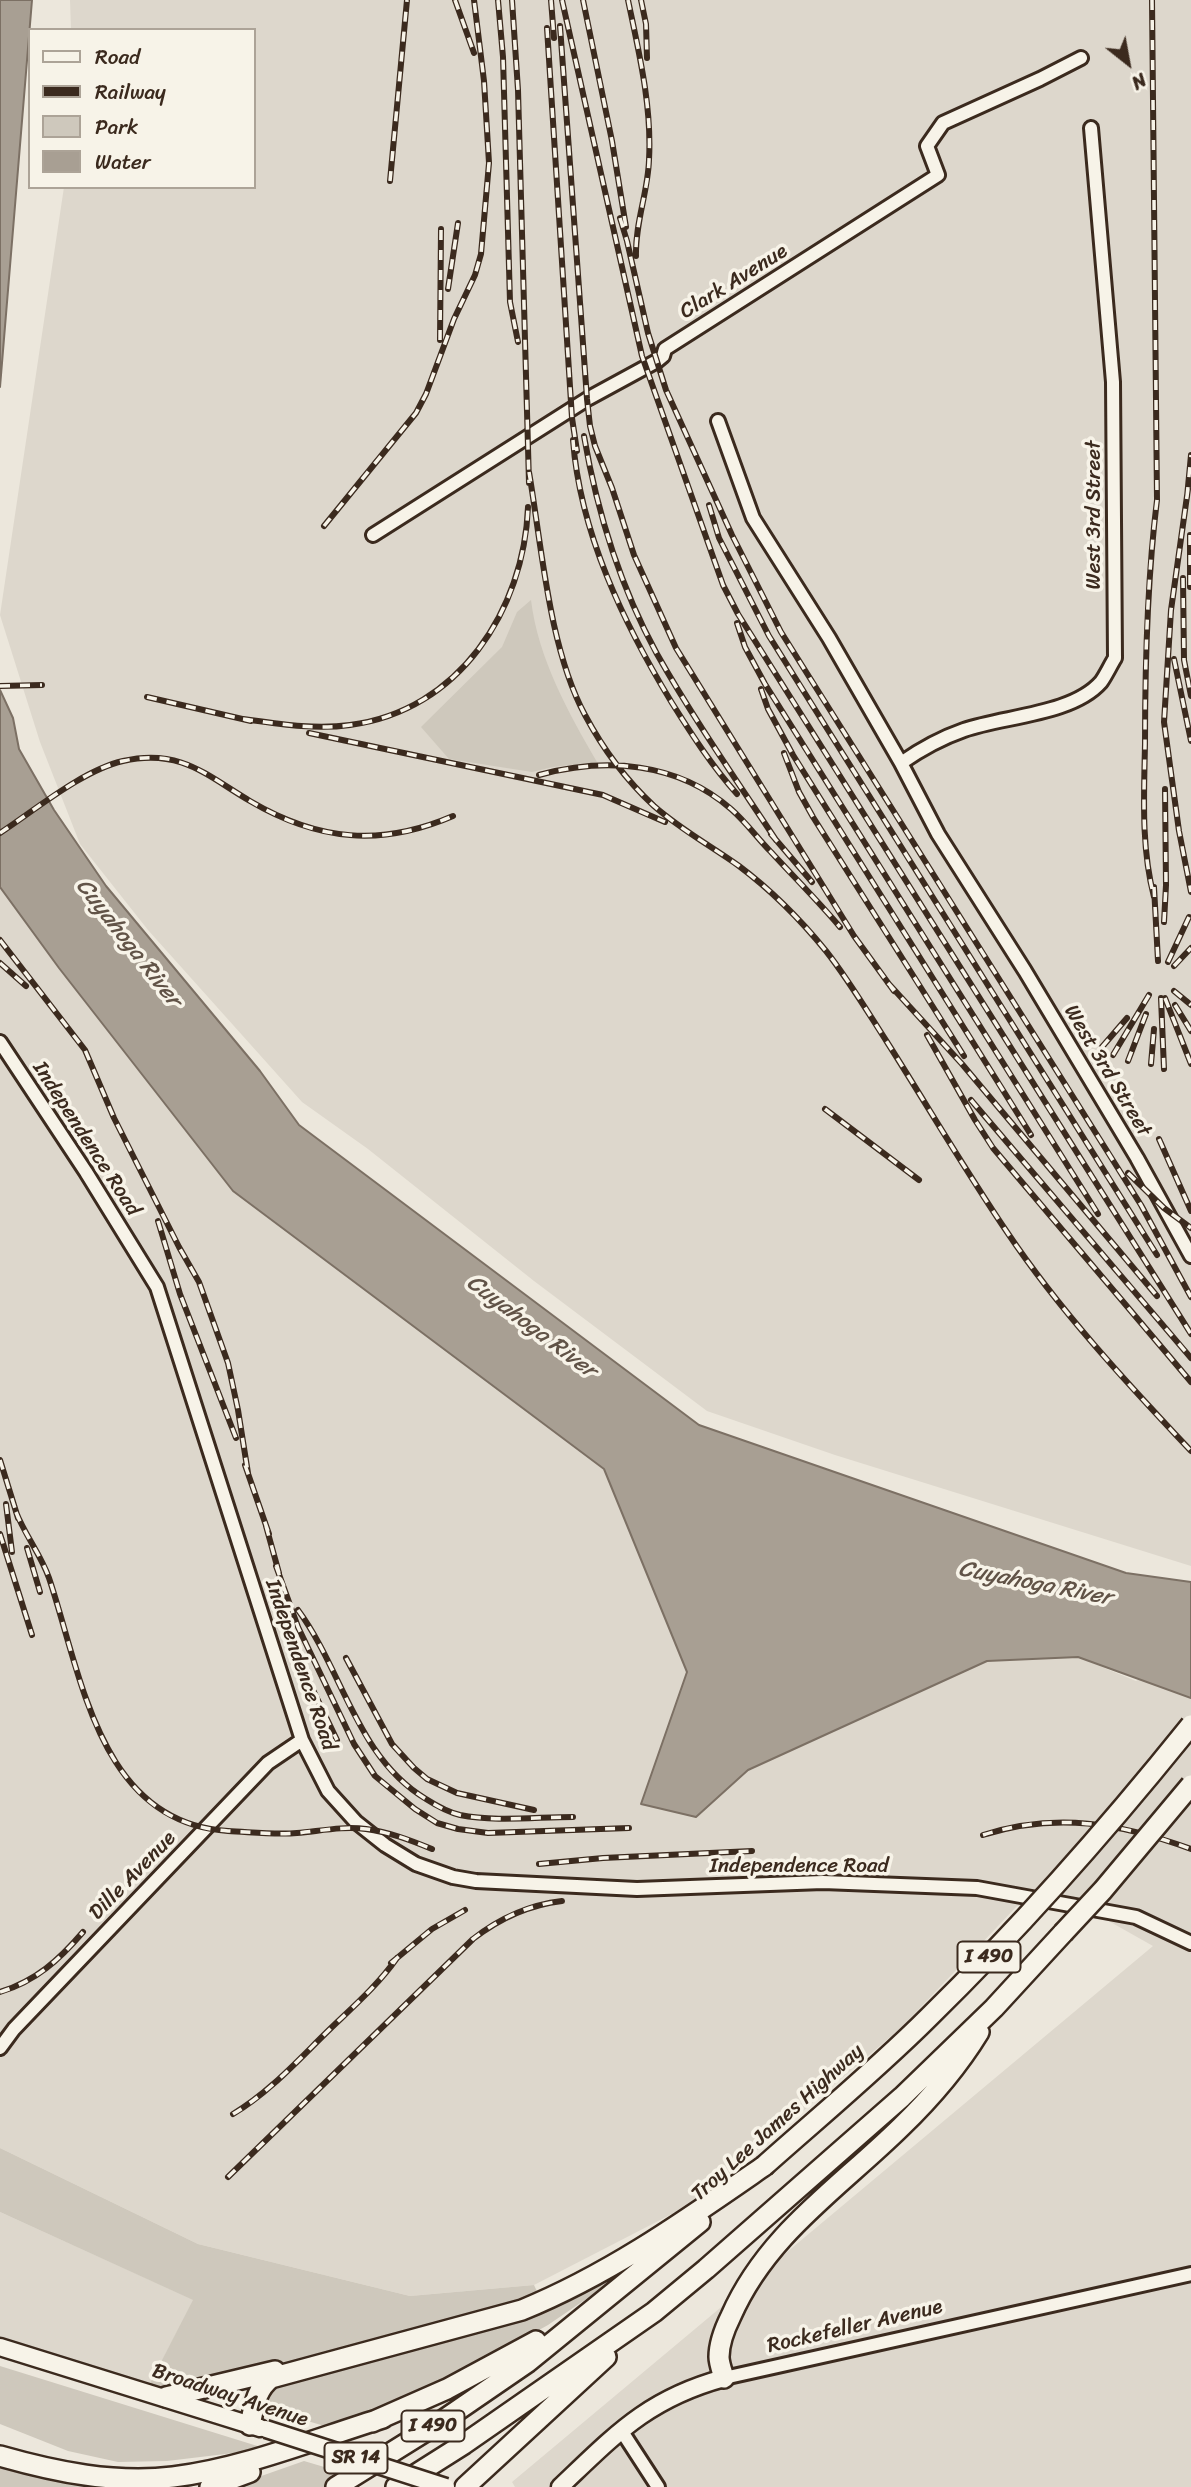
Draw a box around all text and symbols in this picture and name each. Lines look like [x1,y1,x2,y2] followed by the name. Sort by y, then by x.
[28,28,256,189] legend
[1093,28,1163,98] north arrow
[95,38,140,76] text: Road
[1125,64,1153,99] text: N
[95,73,166,111] text: Railway
[95,108,138,146] text: Park
[95,143,150,181] text: Water
[676,239,792,325] street label: Clark Avenue
[1082,441,1108,589] street label: West 3rd Street
[69,873,187,1013] water label: Cuyahoga River
[1058,1001,1156,1141] street label: West 3rd Street
[27,1057,145,1221] street label: Independence Road
[461,1269,601,1385] water label: Cuyahoga River
[956,1556,1114,1612] water label: Cuyahoga River
[259,1576,341,1754] street label: Independence Road
[84,1826,182,1926] street label: Dille Avenue
[709,1854,889,1880] street label: Independence Road
[958,1941,1020,1972] road number: I 490
[687,2039,869,2207] street label: Troy Lee James Highway
[765,2295,945,2359] street label: Rockefeller Avenue
[149,2359,311,2433] street label: Broadway Avenue
[402,2410,464,2442] road number: I 490
[324,2442,388,2474] road number: SR 14

